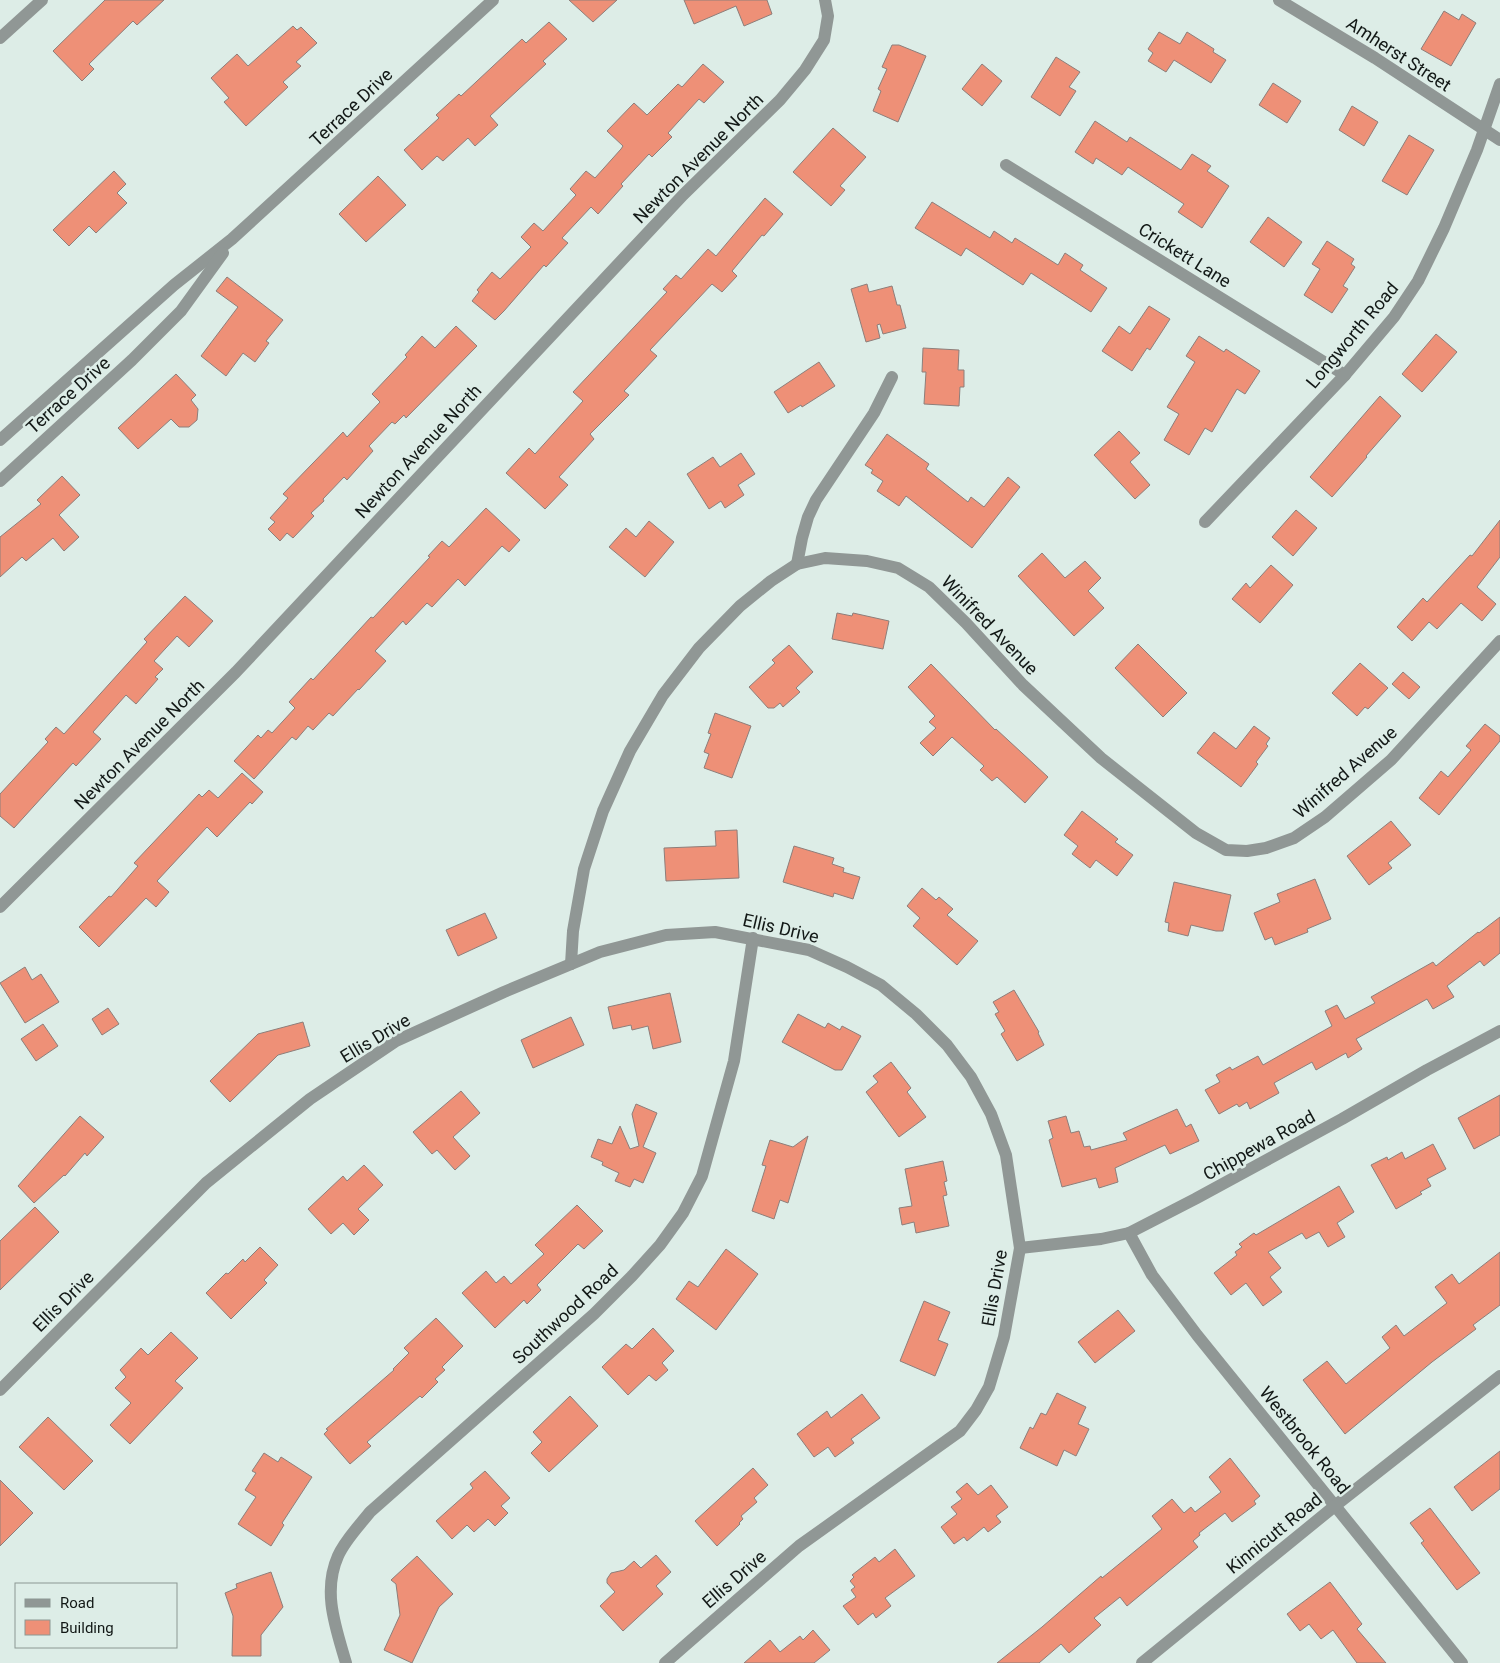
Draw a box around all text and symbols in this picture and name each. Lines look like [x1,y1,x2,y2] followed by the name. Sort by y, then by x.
[1343,12,1455,96] street label: Amherst Street
[305,64,397,150] street label: Terrace Drive
[629,89,767,227] street label: Newton Avenue North
[1135,218,1235,292] street label: Crickett Lane
[1302,278,1402,392] street label: Longworth Road
[22,352,114,438] street label: Terrace Drive
[351,380,485,522] street label: Newton Avenue North
[937,571,1043,679] street label: Winifred Avenue
[70,675,208,813] street label: Newton Avenue North
[1289,721,1401,823] street label: Winifred Avenue
[741,909,821,947] street label: Ellis Drive
[336,1009,414,1067] street label: Ellis Drive
[1199,1106,1319,1184] street label: Chippewa Road
[977,1248,1011,1328] street label: Ellis Drive
[508,1260,622,1368] street label: Southwood Road
[28,1266,98,1336] street label: Ellis Drive
[1255,1382,1355,1498] street label: Westbrook Road
[1222,1488,1326,1578] street label: Kinnicutt Road
[698,1546,770,1612] street label: Ellis Drive
[15,1583,178,1648] legend
[60,1594,94,1612] text: Road
[60,1619,114,1637] text: Building

